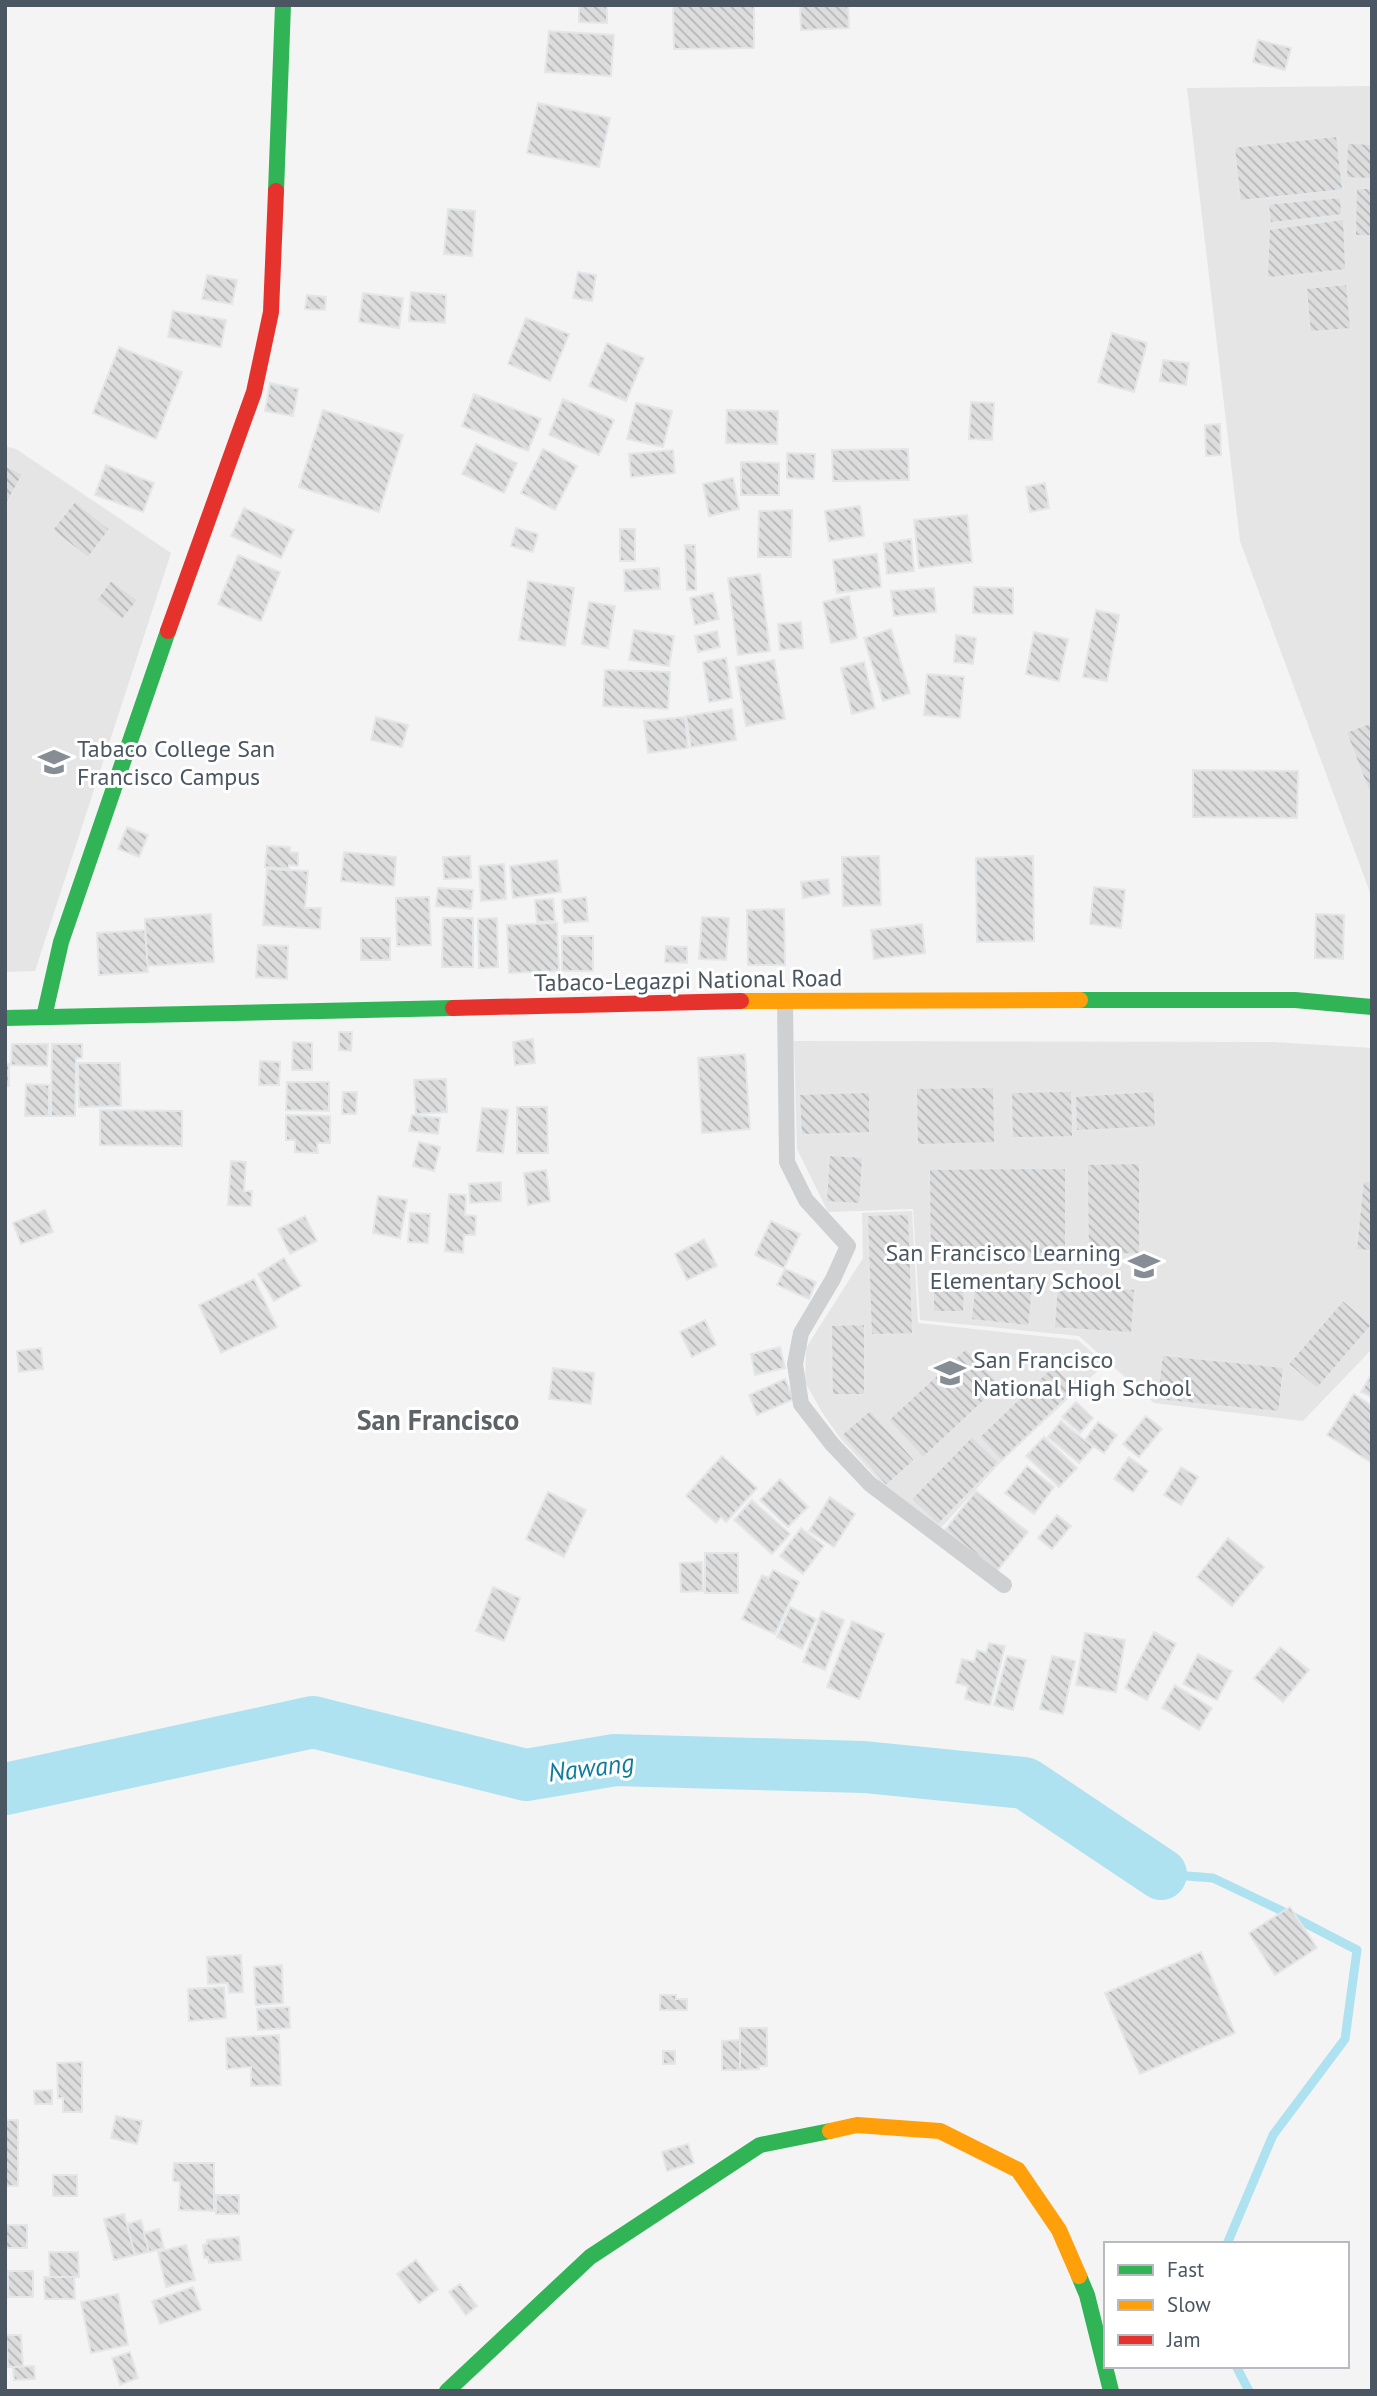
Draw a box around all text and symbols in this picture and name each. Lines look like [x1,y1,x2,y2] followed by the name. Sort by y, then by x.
[77,733,275,792] place label: Tabaco College San Francisco Campus
[37,745,71,779] school or university icon: Tabaco College San Francisco Campus
[534,962,842,998] street label: Tabaco-Legazpi National Road
[885,1237,1121,1296] place label: San Francisco Learning Elementary School
[1127,1249,1161,1283] school or university icon: San Francisco Learning Elementary School
[973,1344,1191,1403] place label: San Francisco National High School
[933,1356,967,1390] school or university icon: San Francisco National High School
[357,1401,519,1438] district label: San Francisco
[546,1745,636,1789] water label: Nawang
[1104,2242,1349,2368] legend
[1167,2256,1204,2283] text: Fast
[1167,2291,1211,2318] text: Slow
[1166,2326,1201,2353] text: Jam

